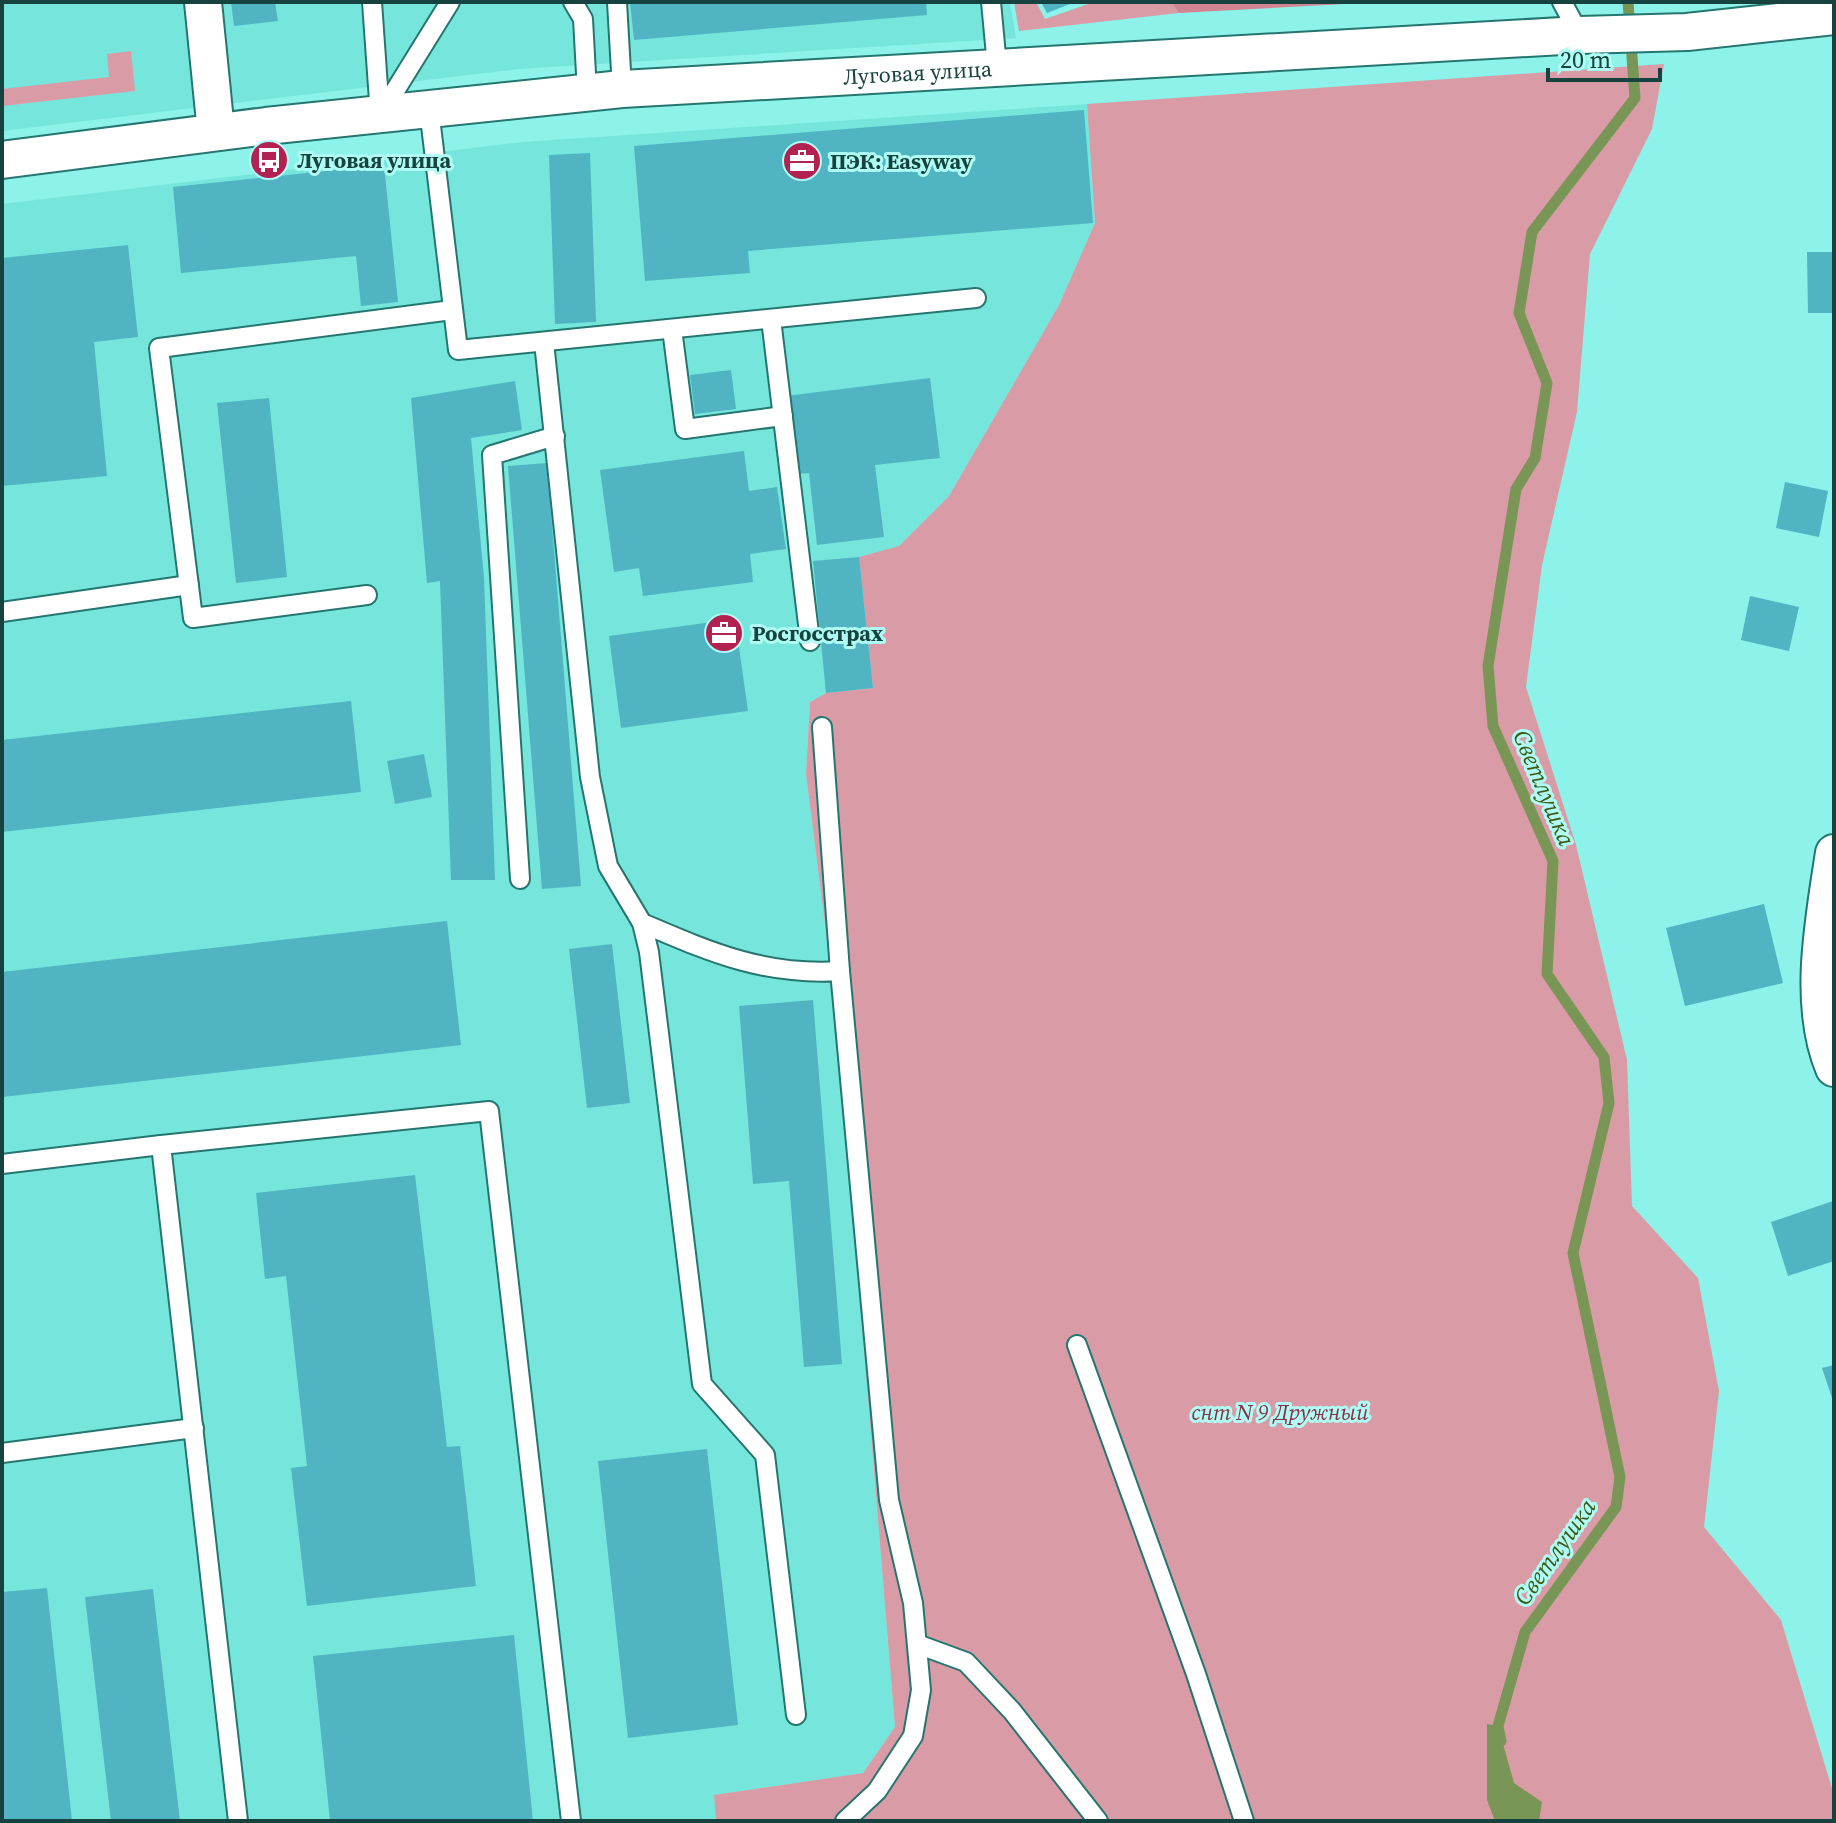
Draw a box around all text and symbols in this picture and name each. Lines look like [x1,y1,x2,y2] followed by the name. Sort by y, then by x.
[1548,32,1660,82] scale bar
[1560,43,1611,76] text: 20 m
[842,53,994,92] street label: Луговая улица
[248,139,290,181] bus stop icon: Луговая улица
[781,140,823,182] office icon: ПЭК: Easyway
[297,145,451,175] place label: Луговая улица
[830,146,973,176] place label: ПЭК: Easyway
[703,612,745,654] office icon: Росгосстрах
[752,618,883,648] place label: Росгосстрах
[1505,725,1584,851] water label: Светлушка
[1191,1397,1369,1427] park label: снт N 9 Дружный
[1506,1492,1604,1612] water label: Светлушка

